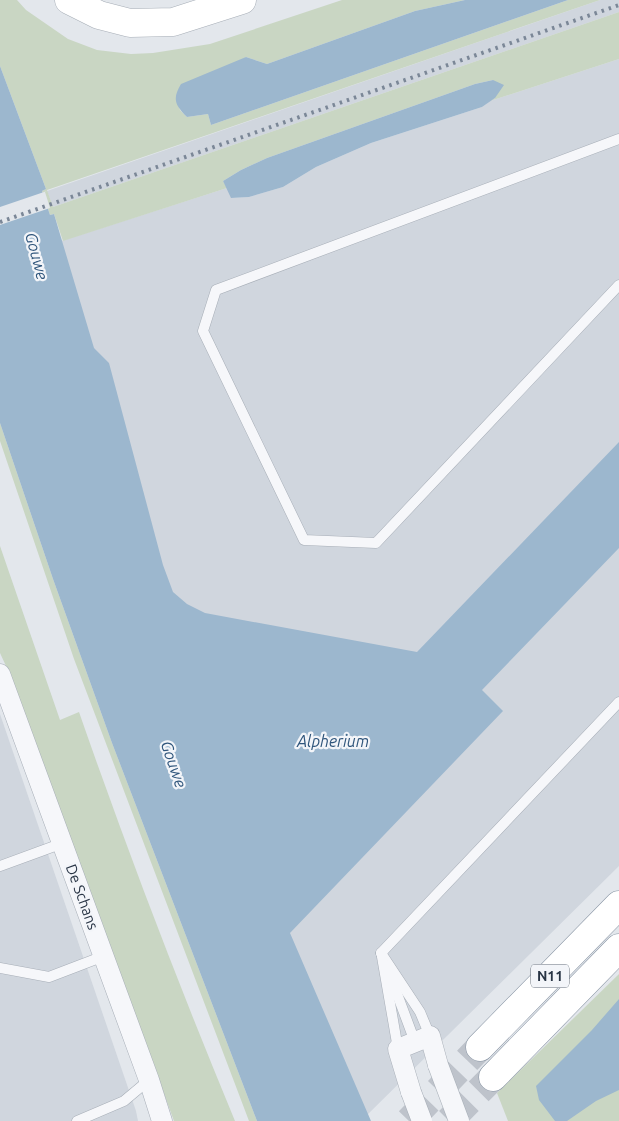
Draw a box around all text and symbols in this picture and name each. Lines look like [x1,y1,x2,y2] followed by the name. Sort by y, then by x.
[22,230,52,282] water label: Gouwe
[296,732,369,750] water label: Alpherium
[158,738,190,790] water label: Gouwe
[63,862,102,932] street label: De Schans
[531,964,569,988] road number: N11

